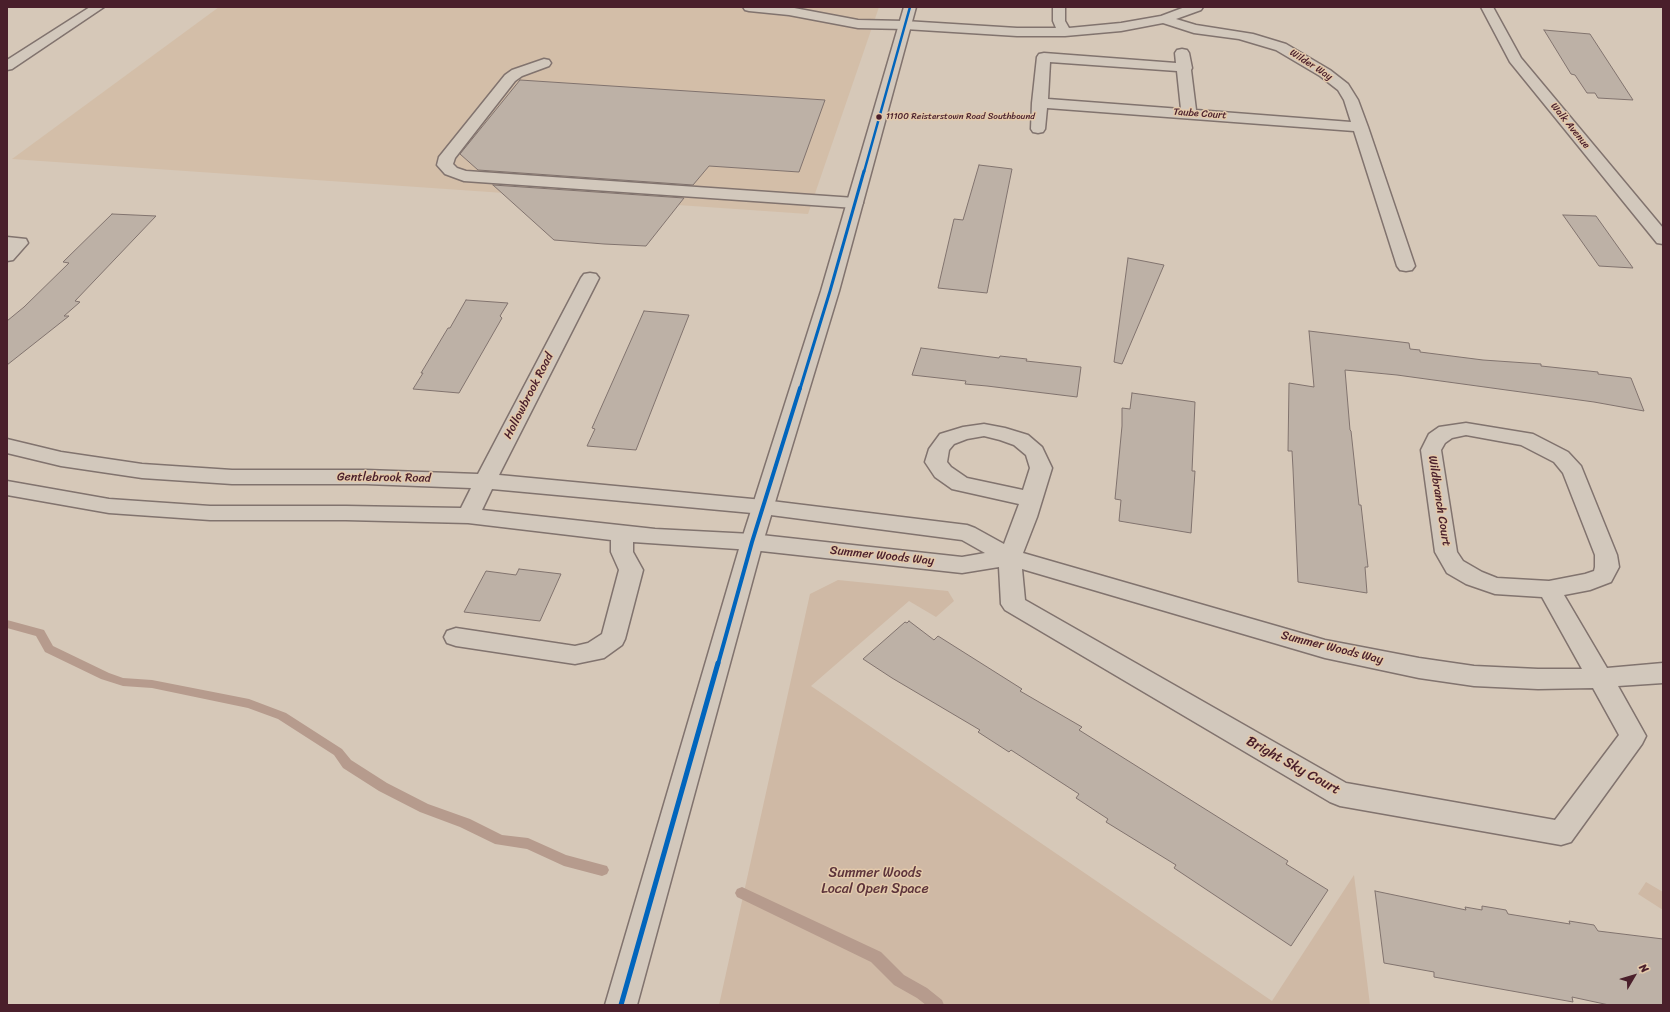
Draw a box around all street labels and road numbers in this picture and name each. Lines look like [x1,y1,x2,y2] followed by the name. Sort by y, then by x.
[1287,47,1335,83] street label: Wilder Way
[1548,101,1592,151] street label: Walk Avenue
[1173,106,1227,122] street label: Taube Court
[501,351,557,441] street label: Hollowbrook Road
[1425,455,1453,547] street label: Wildbranch Court
[337,470,431,486] street label: Gentlebrook Road
[829,543,935,569] street label: Summer Woods Way
[1280,628,1384,668] street label: Summer Woods Way
[1243,733,1343,799] street label: Bright Sky Court

